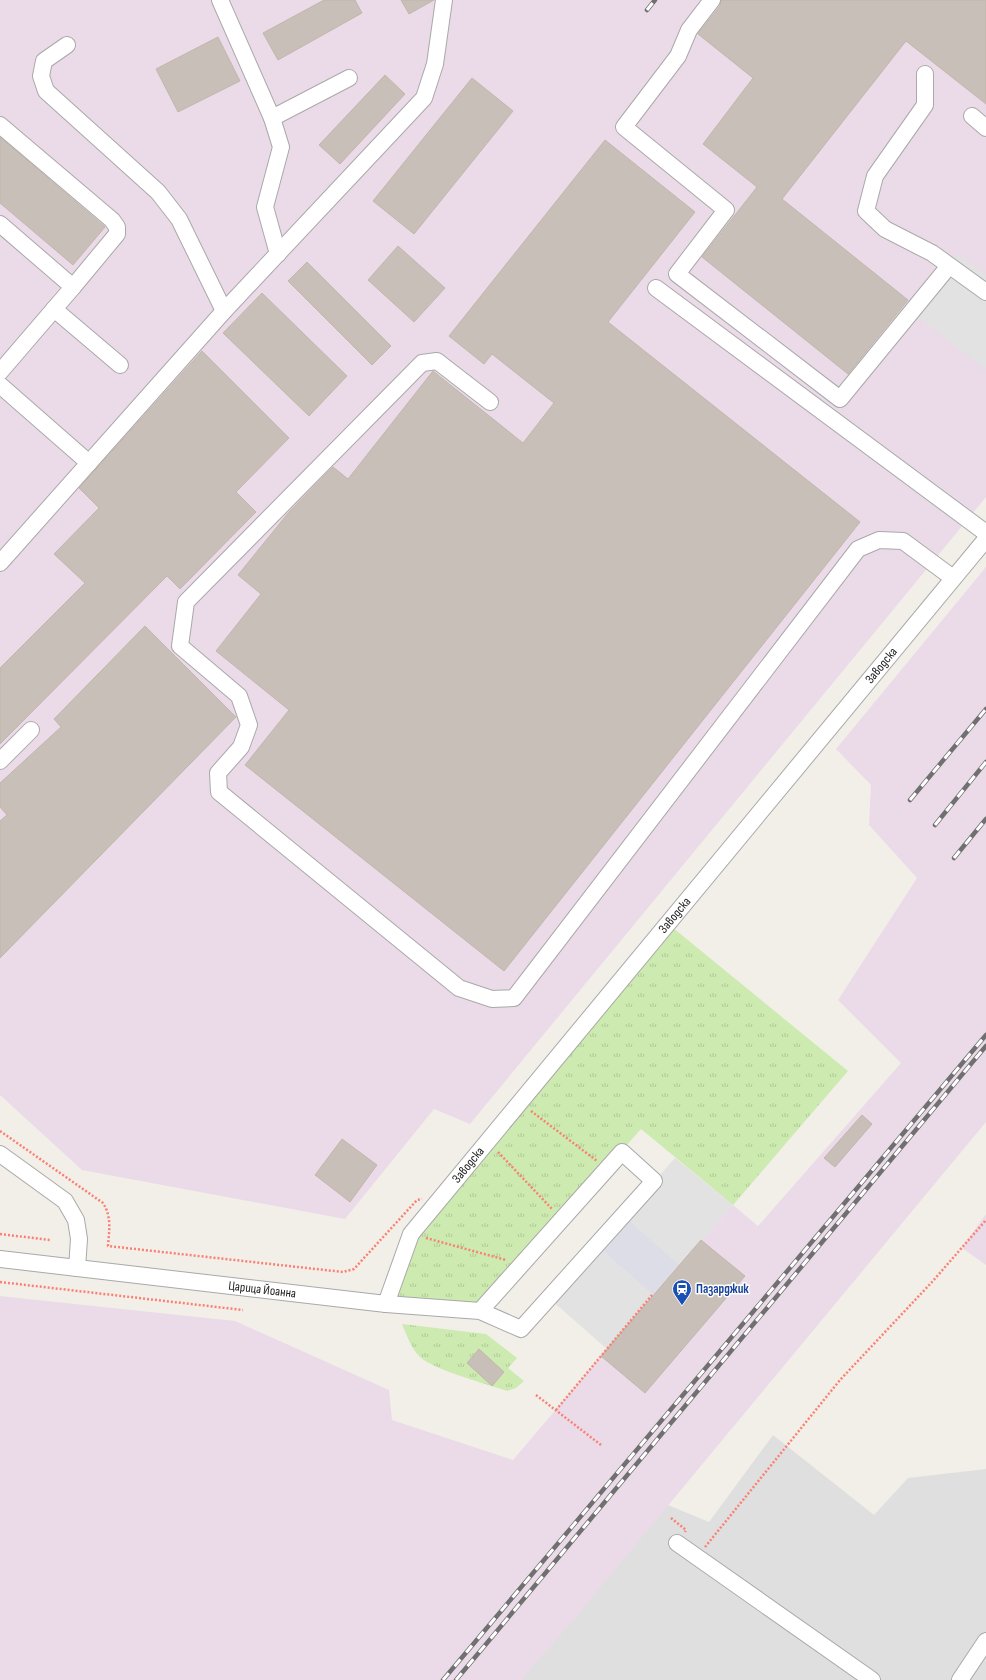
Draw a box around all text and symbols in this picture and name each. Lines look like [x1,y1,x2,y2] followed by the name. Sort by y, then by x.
[862,644,901,687] street label: Заводска
[655,894,694,937] street label: Заводска
[449,1144,488,1186] street label: Заводска
[228,1278,297,1301] street label: Царица Йоанна
[671,1278,693,1306] station icon: Пазарджик
[696,1281,749,1297] place label: Пазарджик

